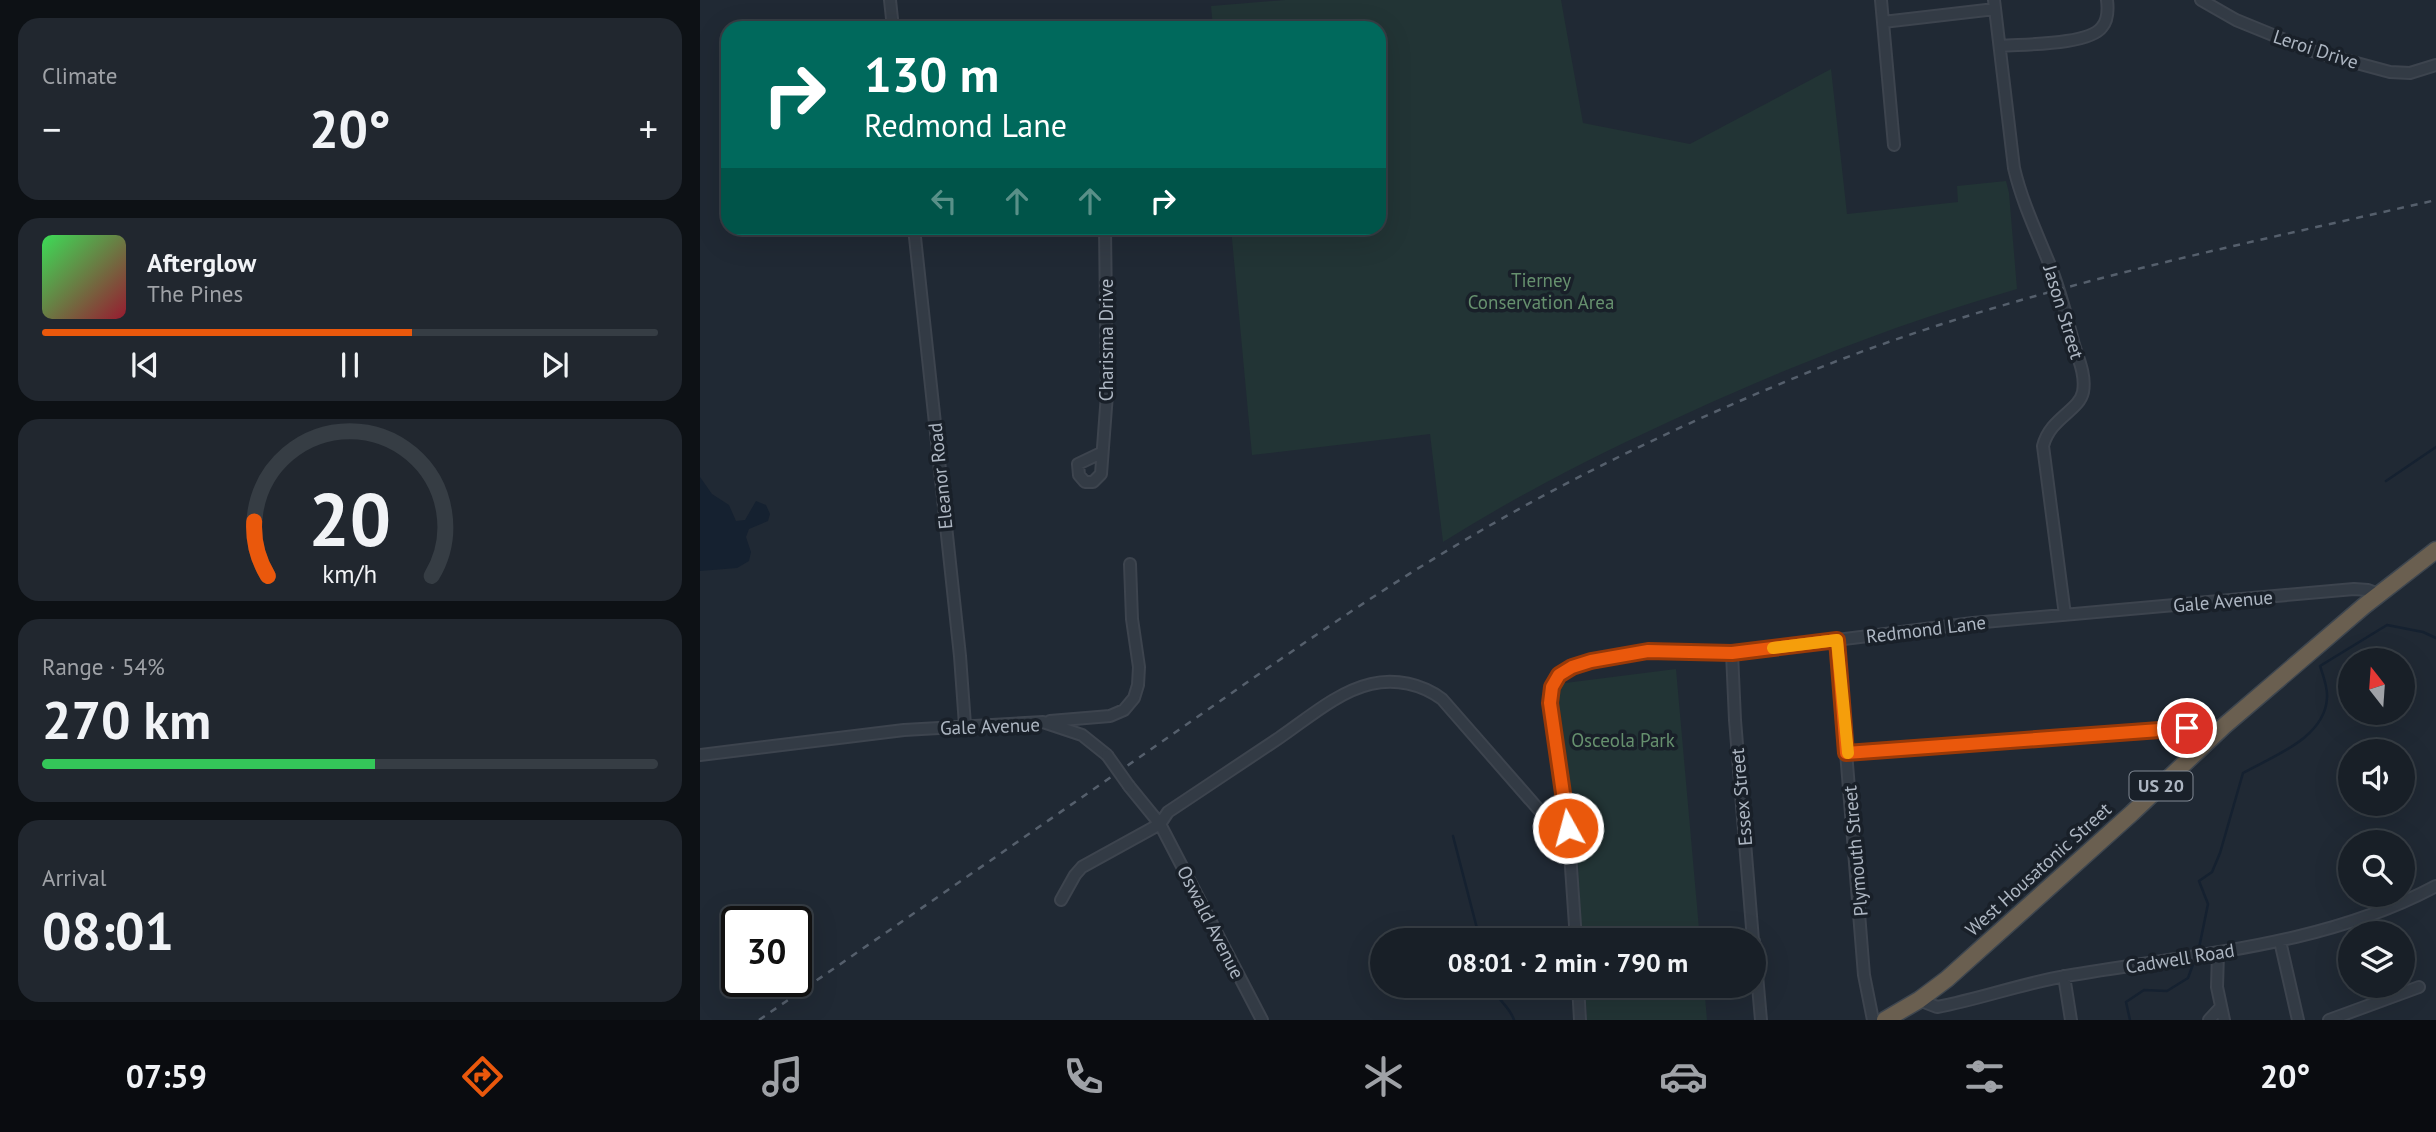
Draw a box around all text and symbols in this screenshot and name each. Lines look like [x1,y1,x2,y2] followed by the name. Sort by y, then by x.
[2271,24,2361,74] street label: Leroi Drive
[864,42,999,106] text: 130 m
[749,49,840,140] icon: right
[42,61,117,90] text: Climate
[309,95,391,162] text: 20°
[42,104,61,153] text: −
[639,104,658,153] text: +
[864,104,1067,146] text: Redmond Lane
[925,182,963,220] icon: left
[998,182,1036,220] icon: ahead
[1071,182,1109,220] icon: ahead
[1144,182,1182,220] icon: right
[147,246,256,279] text: Afterglow
[2038,261,2090,362] street label: Jason Street
[1468,268,1614,314] park label: Tierney Conservation Area
[147,279,243,308] text: The Pines
[1094,279,1118,401] street label: Charisma Drive
[126,346,164,384] icon: previous
[331,346,369,384] icon: pause
[536,346,574,384] icon: next
[922,421,958,531] street label: Eleanor Road
[309,472,391,566] text: 20
[323,558,377,590] text: km/h
[2172,585,2274,617] street label: Gale Avenue
[1865,610,1987,648] street label: Redmond Lane
[2338,648,2415,724] north arrow
[2338,648,2415,998] map controls
[42,652,165,681] text: Range · 54%
[42,686,211,753] text: 270 km
[2157,698,2217,758] pin
[2168,709,2206,747] icon: arrive
[940,712,1040,740] street label: Gale Avenue
[1571,728,1675,752] park label: Osceola Park
[2338,739,2415,816] button: sound
[1725,746,1757,847] street label: Essex Street
[2130,772,2192,800] road number: US 20
[1837,784,1873,917] street label: Plymouth Street
[1531,791,1605,865] position arrow
[1960,797,2116,941] street label: West Housatonic Street
[2338,830,2415,907] button: search
[1172,861,1250,983] street label: Oswald Avenue
[42,863,106,892] text: Arrival
[42,897,174,964] text: 08:01
[721,906,812,997] speed limit sign: 30
[2338,921,2415,998] button: layers
[2124,938,2236,978] street label: Cadwell Road
[1448,946,1688,979] text: 08:01 · 2 min · 790 m
[458,1052,507,1101] icon: directions
[758,1052,807,1101] icon: music
[1059,1052,1108,1101] icon: phone
[1359,1052,1408,1101] icon: climate
[1659,1052,1708,1101] icon: car
[1960,1052,2009,1101] icon: filters
[126,1055,207,1097] text: 07:59
[2260,1055,2310,1097] text: 20°

